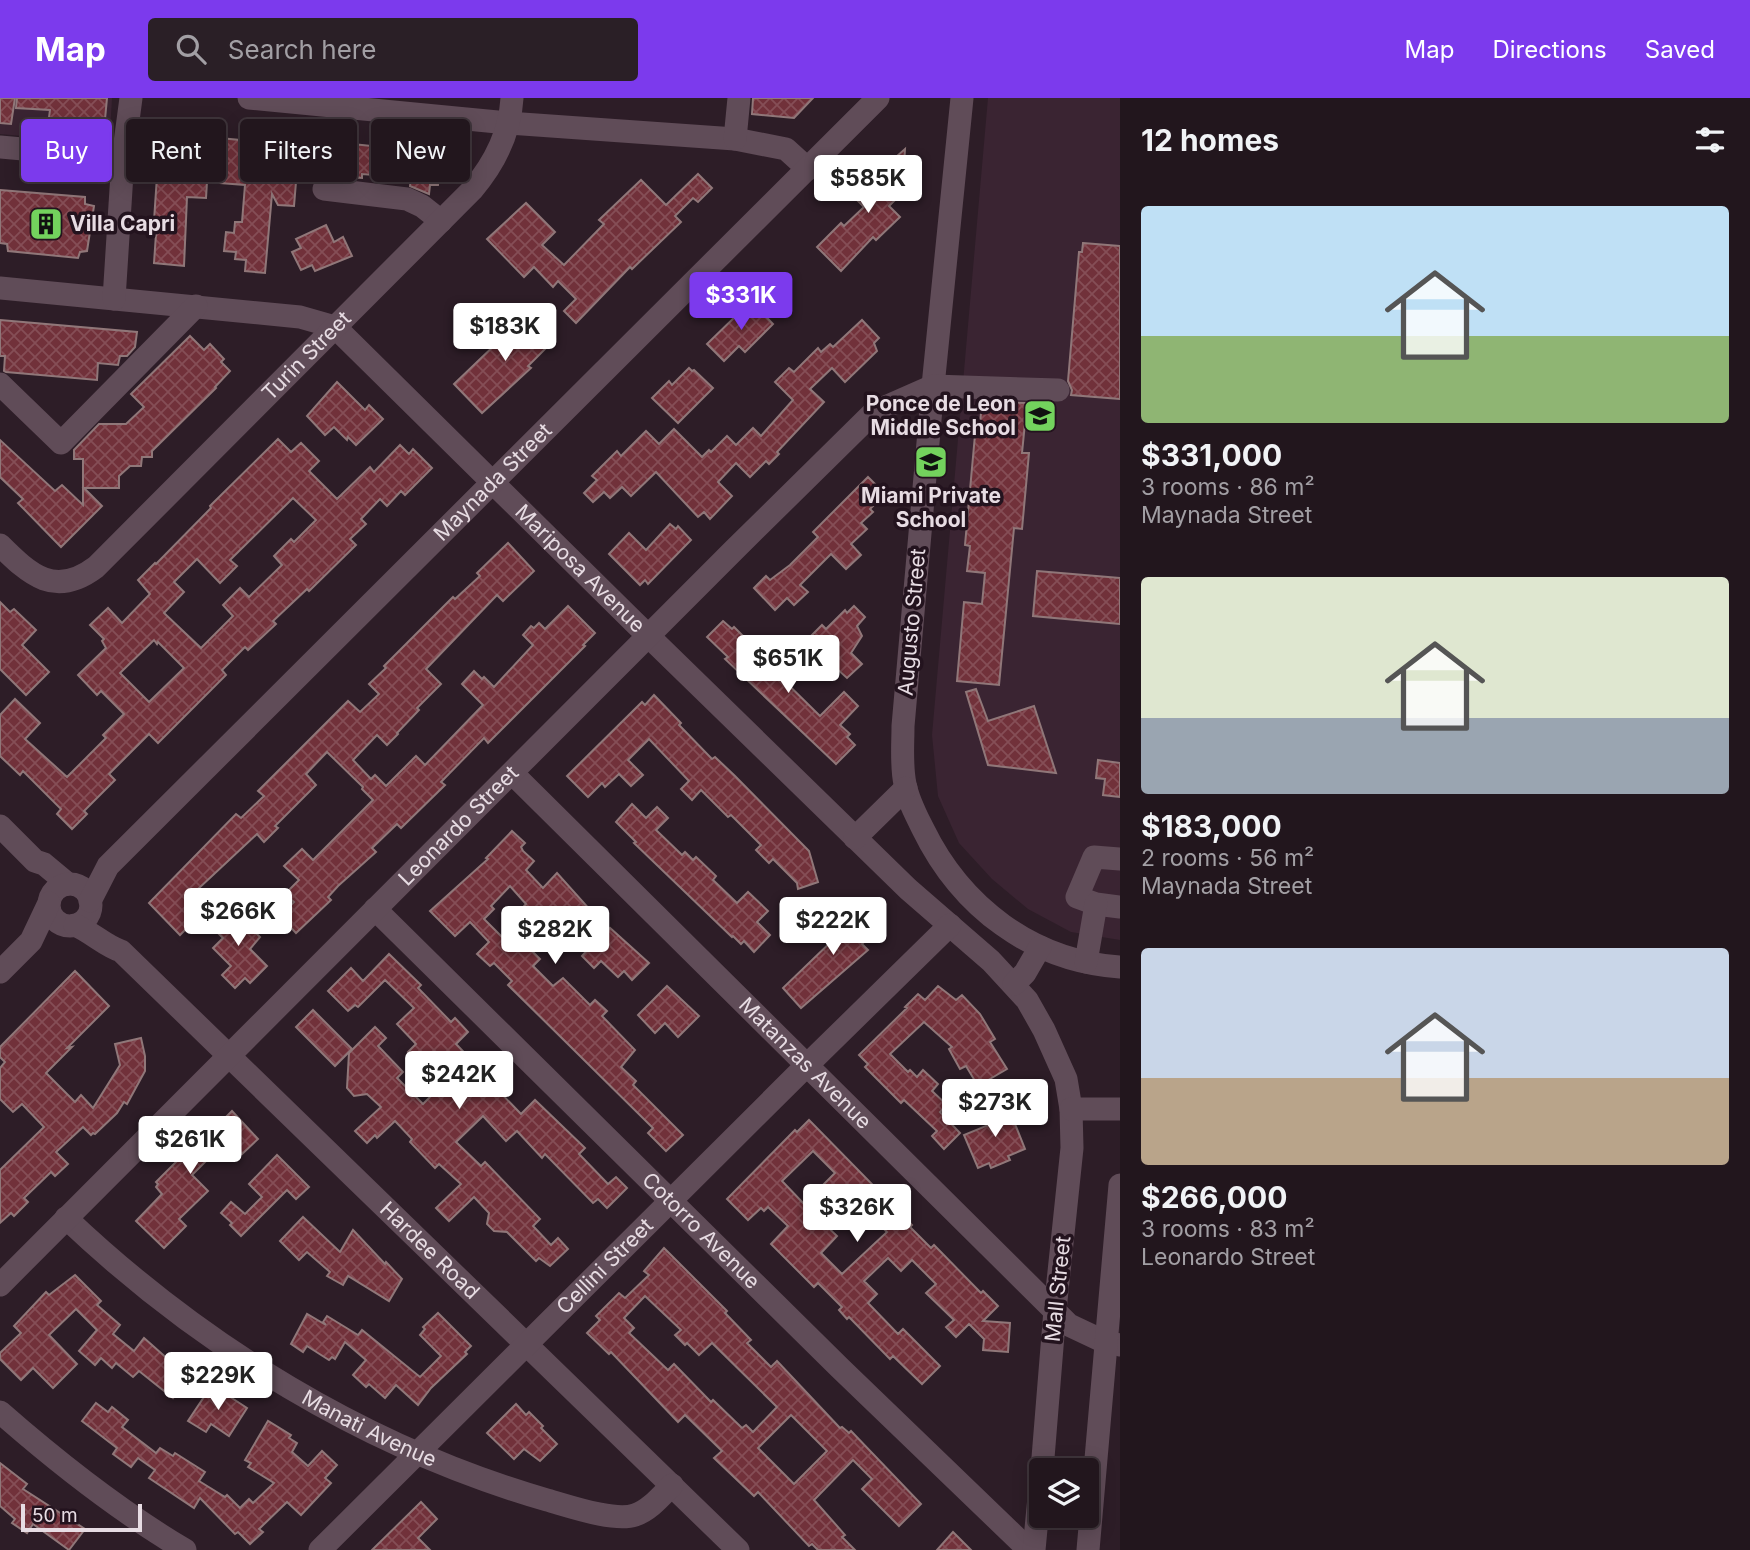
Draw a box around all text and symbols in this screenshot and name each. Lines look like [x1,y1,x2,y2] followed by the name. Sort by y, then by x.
[148,18,638,81] search box
[35,29,106,69] text: Map
[172,30,210,68] icon: search
[228,34,376,65] text: Search here
[1405,35,1454,64] text: Map
[1492,35,1607,64] text: Directions
[1645,35,1715,64] text: Saved
[21,119,112,182] chip: Buy
[126,119,226,182] chip: Rent
[240,119,357,182] chip: Filters
[371,119,470,182] chip: New
[1691,121,1729,159] icon: filters
[1141,122,1279,158] text: 12 homes
[819,156,917,215] pin: $585K
[830,164,906,192] text: $585K
[27,205,65,243] building icon: Villa Capri
[70,211,175,236] place label: Villa Capri
[1372,252,1498,378] icon: home
[692,272,790,332] pin: $331K
[705,281,777,309] text: $331K
[456,303,554,363] pin: $183K
[257,306,356,405] street label: Turin Street
[469,312,541,340] text: $183K
[866,391,1016,440] place label: Ponce de Leon Middle School
[1021,397,1059,435] school or university icon: Ponce de Leon Middle School
[428,418,557,546] street label: Maynada Street
[1141,437,1282,473] text: $331,000
[912,443,950,481] school or university icon: Miami Private School
[1141,473,1315,501] text: 3 rooms · 86 m²
[861,483,1001,532] place label: Miami Private School
[510,499,650,638] street label: Mariposa Avenue
[1141,501,1312,529] text: Maynada Street
[893,547,930,697] street label: Augusto Street
[1372,623,1498,749] icon: home
[739,636,837,695] pin: $651K
[752,644,824,672] text: $651K
[393,760,523,891] street label: Leonardo Street
[1141,808,1282,844] text: $183,000
[1141,844,1314,872] text: 2 rooms · 56 m²
[1141,872,1312,900] text: Maynada Street
[189,888,287,948] pin: $266K
[200,897,276,925] text: $266K
[784,898,882,957] pin: $222K
[506,906,604,966] pin: $282K
[795,906,871,934] text: $222K
[517,915,593,943] text: $282K
[734,992,877,1134] street label: Matanzas Avenue
[1372,994,1498,1120] icon: home
[410,1052,508,1111] pin: $242K
[421,1060,497,1088] text: $242K
[946,1080,1044,1139] pin: $273K
[958,1088,1032,1116] text: $273K
[141,1116,239,1176] pin: $261K
[155,1125,225,1153] text: $261K
[637,1167,765,1294] street label: Cotorro Avenue
[1141,1179,1287,1215] text: $266,000
[808,1184,906,1244] pin: $326K
[819,1193,895,1221] text: $326K
[375,1196,485,1304] street label: Hardee Road
[551,1213,658,1319] street label: Cellini Street
[1141,1215,1315,1243] text: 3 rooms · 83 m²
[1040,1235,1075,1343] street label: Mall Street
[1141,1243,1315,1271] text: Leonardo Street
[169,1352,267,1412] pin: $229K
[180,1361,256,1389] text: $229K
[298,1385,440,1472] street label: Manati Avenue
[1029,1458,1099,1528] map controls
[1029,1458,1099,1528] button: layers
[21,1501,142,1533] scale bar
[32,1504,78,1527] text: 50 m

